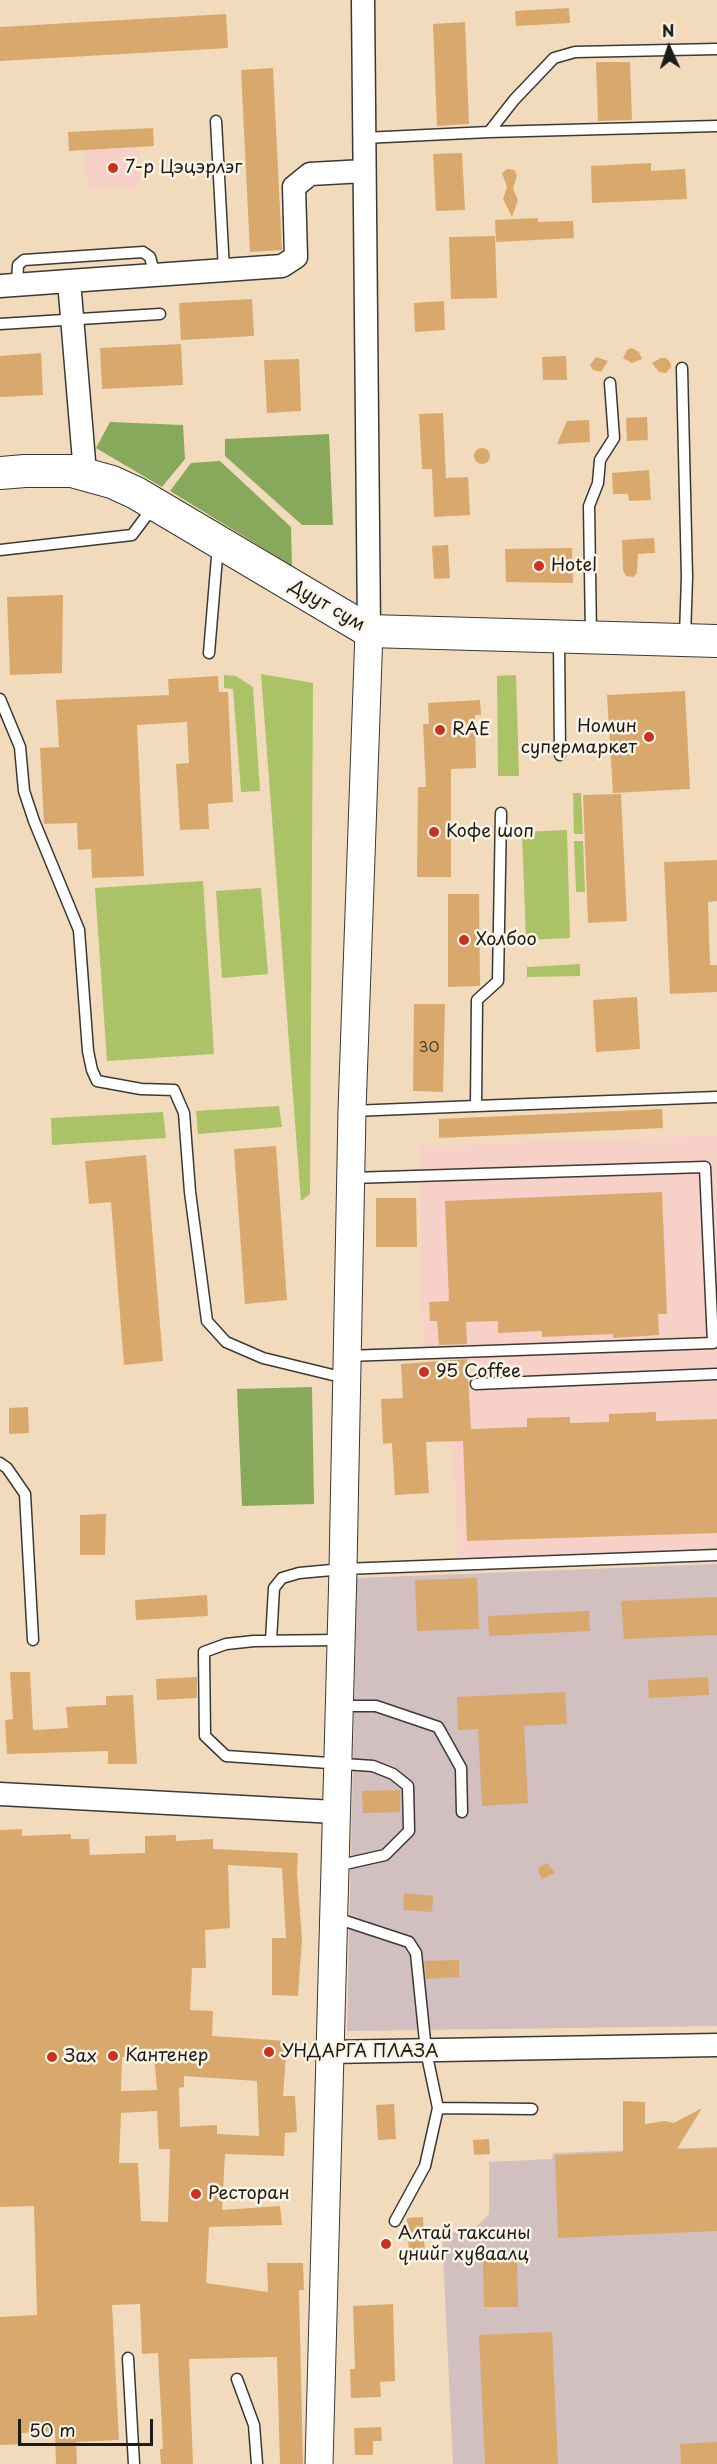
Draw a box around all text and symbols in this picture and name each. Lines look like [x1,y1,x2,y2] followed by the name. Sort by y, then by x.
[639,18,699,78] north arrow
[661,18,675,42] text: N
[125,157,242,179] place label: 7-р Цэцэрлэг
[106,161,120,175] marker: 7-р Цэцэрлэг
[551,555,597,577] place label: Hotel
[532,559,546,573] marker: Hotel
[285,576,369,636] street label: Дуут сум
[521,716,637,758] place label: Номин супермаркет
[452,719,490,741] place label: RAE
[433,723,447,737] marker: RAE
[642,730,656,744] marker: Номин супермаркет
[446,821,534,843] place label: Кофе шоп
[427,825,441,839] marker: Кофе шоп
[476,929,537,951] place label: Холбоо
[457,933,471,947] marker: Холбоо
[419,1039,439,1057] house number: 30
[436,1361,521,1383] place label: 95 Coffee
[417,1365,431,1379] marker: 95 Coffee
[281,2041,439,2063] place label: УНДАРГА ПЛАЗА
[125,2045,208,2067] place label: Кантенер
[262,2045,276,2059] marker: УНДАРГА ПЛАЗА
[64,2046,97,2068] place label: Зах
[106,2049,120,2063] marker: Кантенер
[45,2050,59,2064] marker: Зах
[208,2183,290,2205] place label: Ресторан
[189,2187,203,2201] marker: Ресторан
[398,2223,531,2266] place label: Алтай таксины үнийг хуваалц
[379,2237,393,2251] marker: Алтай таксины үнийг хуваалц
[21,2407,156,2445] scale bar
[29,2416,76,2443] text: 50 m

